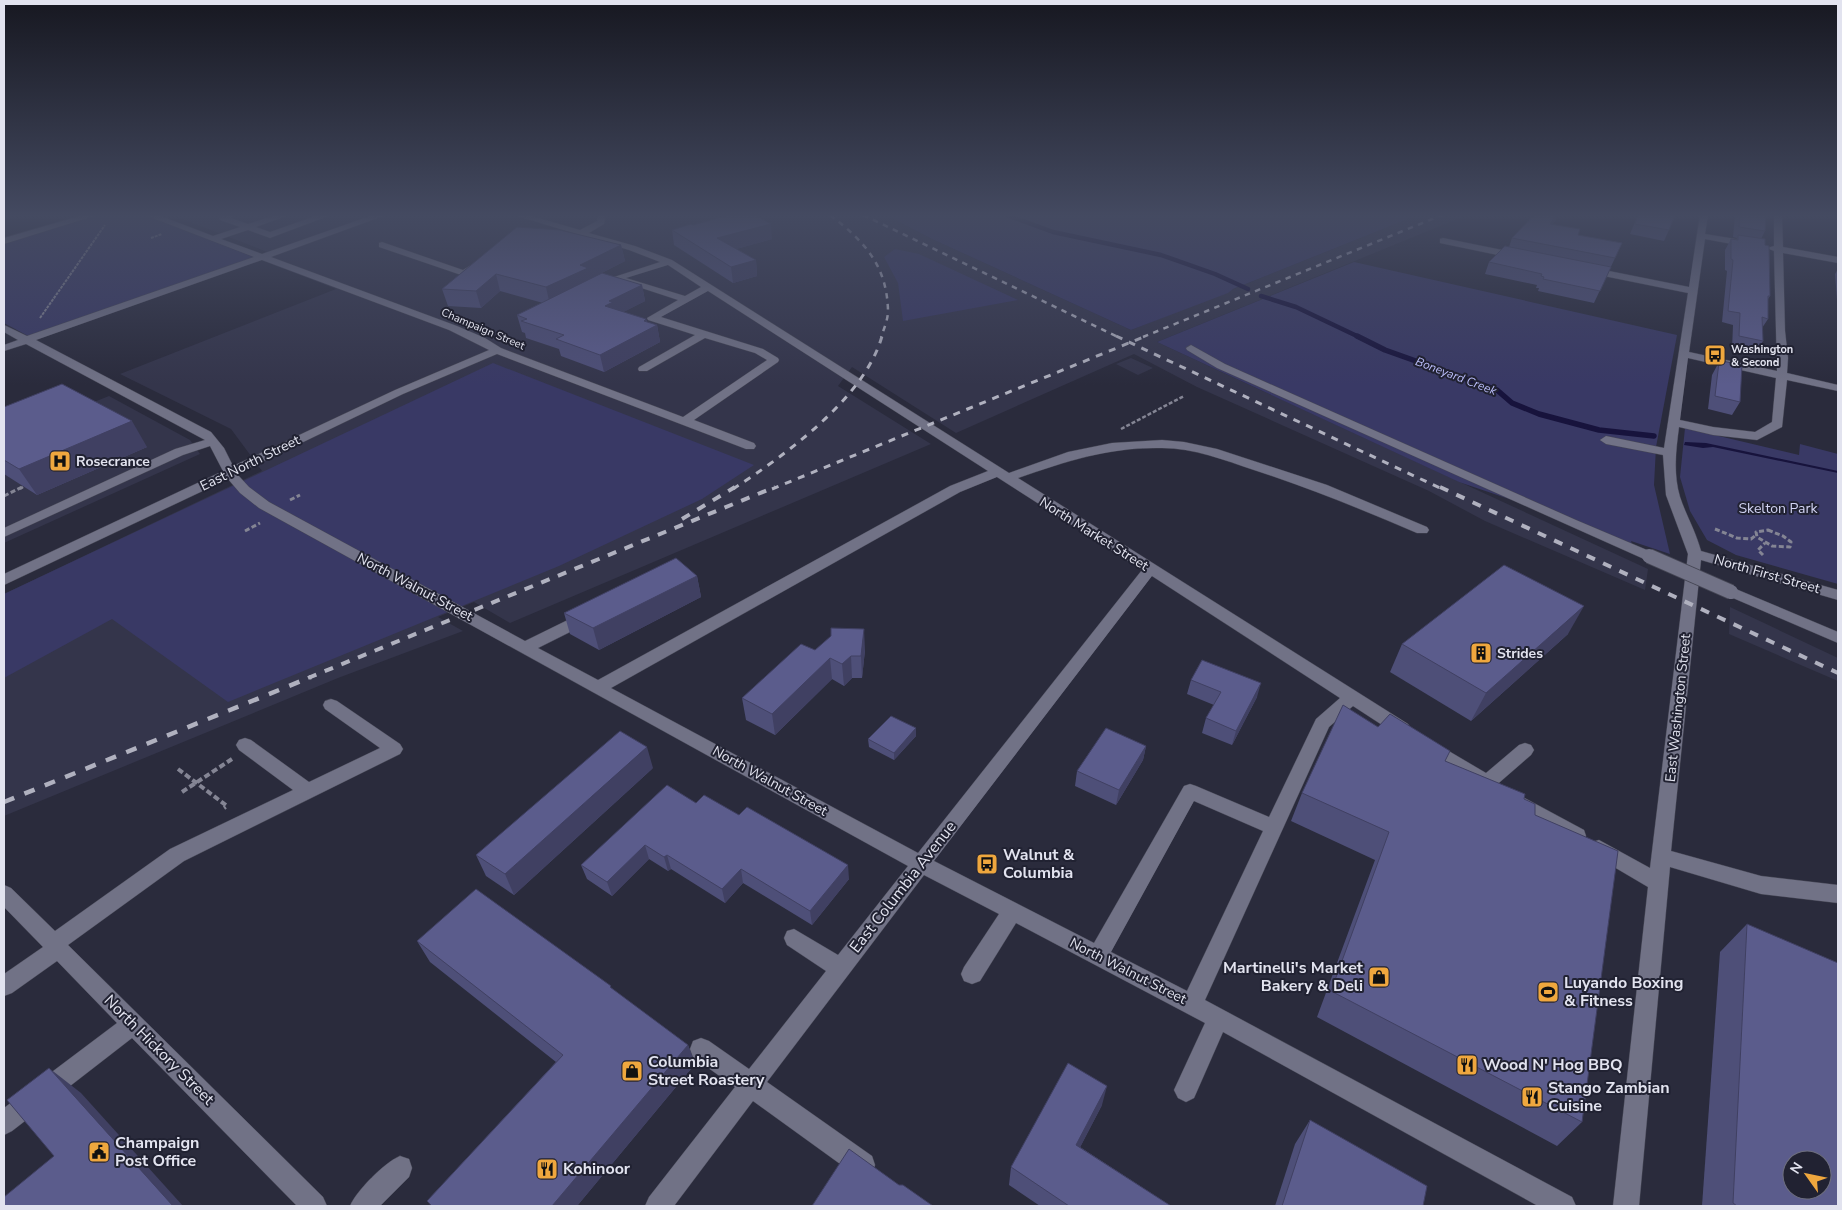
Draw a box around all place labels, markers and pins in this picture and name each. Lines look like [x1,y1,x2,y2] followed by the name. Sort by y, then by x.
[1731,342,1793,370] place label: Washington & Second
[1703,343,1727,367] bus stop icon: Washington & Second
[48,449,72,473] hospital icon: Rosecrance
[76,452,150,471] place label: Rosecrance
[1469,641,1493,665] building icon: Strides
[1497,644,1543,663] place label: Strides
[1003,844,1075,884] place label: Walnut & Columbia
[975,852,999,876] bus stop icon: Walnut & Columbia
[1223,957,1364,997] place label: Martinelli's Market Bakery & Deli
[1367,965,1391,989] shop icon: Martinelli's Market Bakery & Deli
[1564,972,1683,1012] place label: Luyando Boxing & Fitness
[1536,980,1560,1004] sports icon: Luyando Boxing & Fitness
[648,1051,765,1091] place label: Columbia Street Roastery
[1455,1053,1479,1077] restaurant icon: Wood N' Hog BBQ
[1483,1054,1622,1076] place label: Wood N' Hog BBQ
[620,1059,644,1083] shop icon: Columbia Street Roastery
[1548,1077,1670,1117] place label: Stango Zambian Cuisine
[1520,1085,1544,1109] restaurant icon: Stango Zambian Cuisine
[115,1132,199,1172] place label: Champaign Post Office
[87,1140,111,1164] public building icon: Champaign Post Office
[535,1157,559,1181] restaurant icon: Kohinoor
[563,1158,631,1180] place label: Kohinoor

